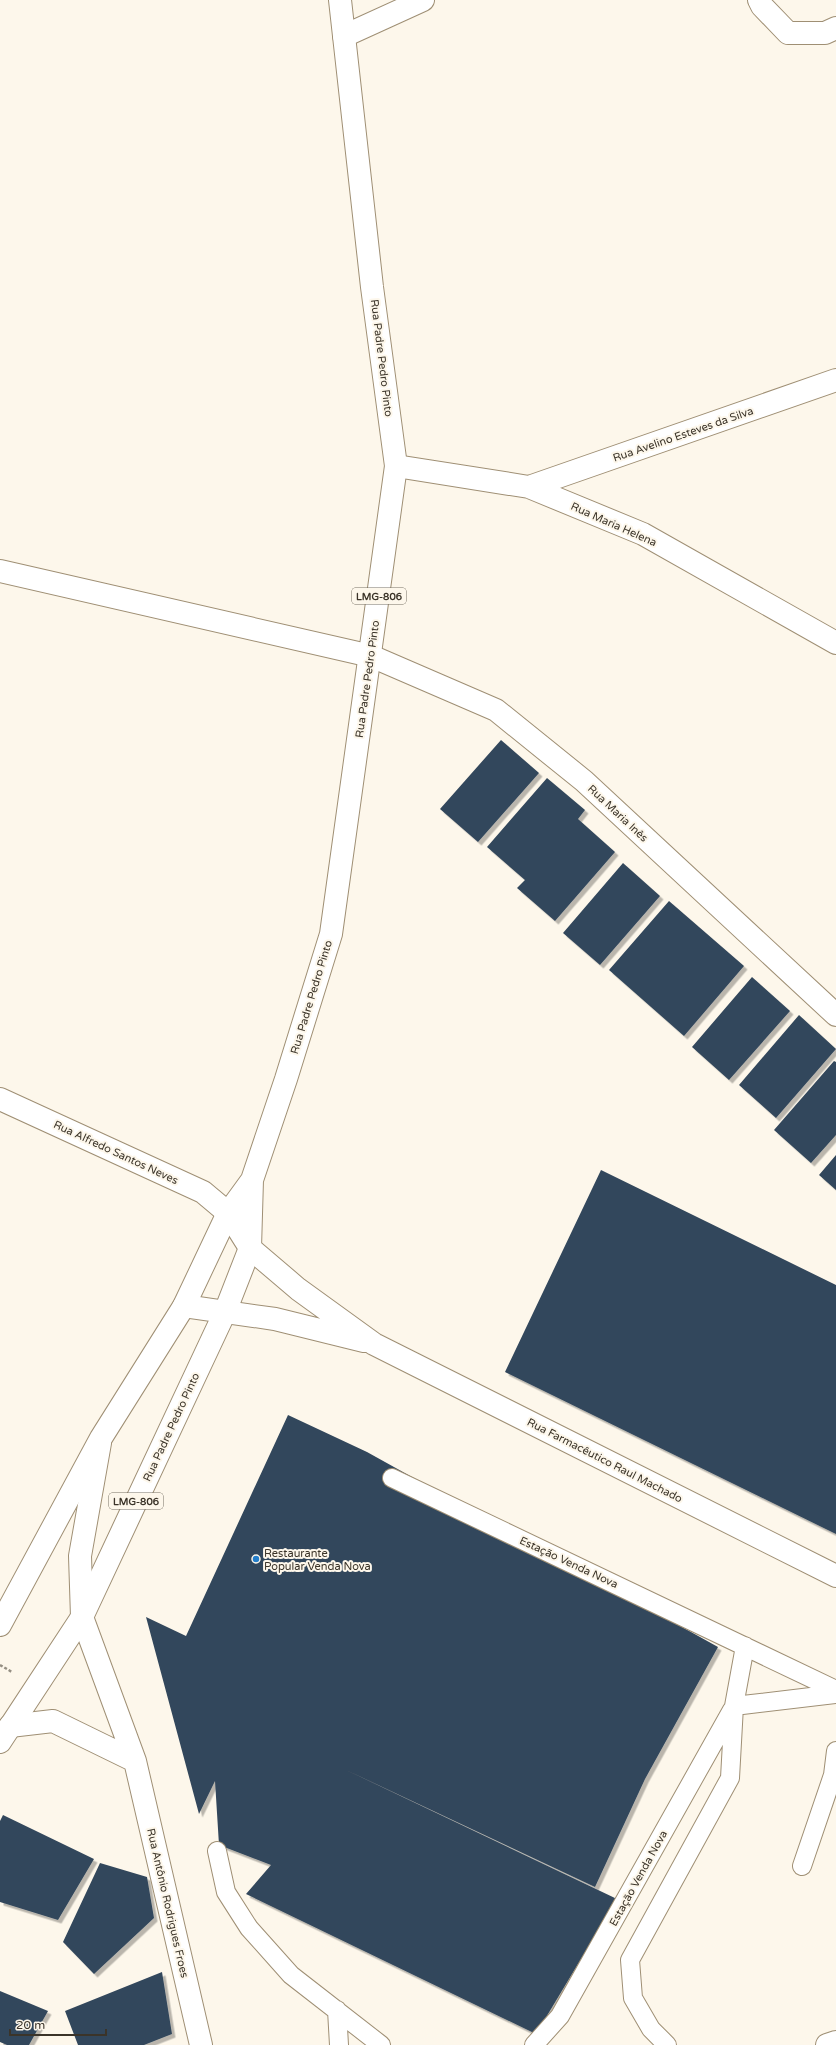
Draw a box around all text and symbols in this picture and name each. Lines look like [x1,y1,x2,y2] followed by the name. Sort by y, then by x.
[368,299,395,418] street label: Rua Padre Pedro Pinto
[611,404,755,465] street label: Rua Avelino Esteves da Silva
[569,500,659,549] street label: Rua Maria Helena
[352,588,406,604] road number: LMG-806
[353,619,382,739] street label: Rua Padre Pedro Pinto
[585,782,650,845] street label: Rua Maria Inês
[288,938,335,1056] street label: Rua Padre Pedro Pinto
[51,1118,180,1187] street label: Rua Alfredo Santos Neves
[141,1371,202,1484] street label: Rua Padre Pedro Pinto
[525,1415,685,1506] street label: Rua Farmacêutico Raul Machado
[109,1493,163,1509] road number: LMG-806
[517,1534,620,1591] street label: Estação Venda Nova
[264,1547,371,1573] place label: Restaurante Popular Venda Nova
[251,1554,261,1564] marker: Restaurante Popular Venda Nova
[144,1827,191,1979] street label: Rua Antônio Rodrigues Froes
[607,1828,670,1928] street label: Estação Venda Nova
[10,2011,106,2037] scale bar
[16,2018,45,2032] text: 20 m

